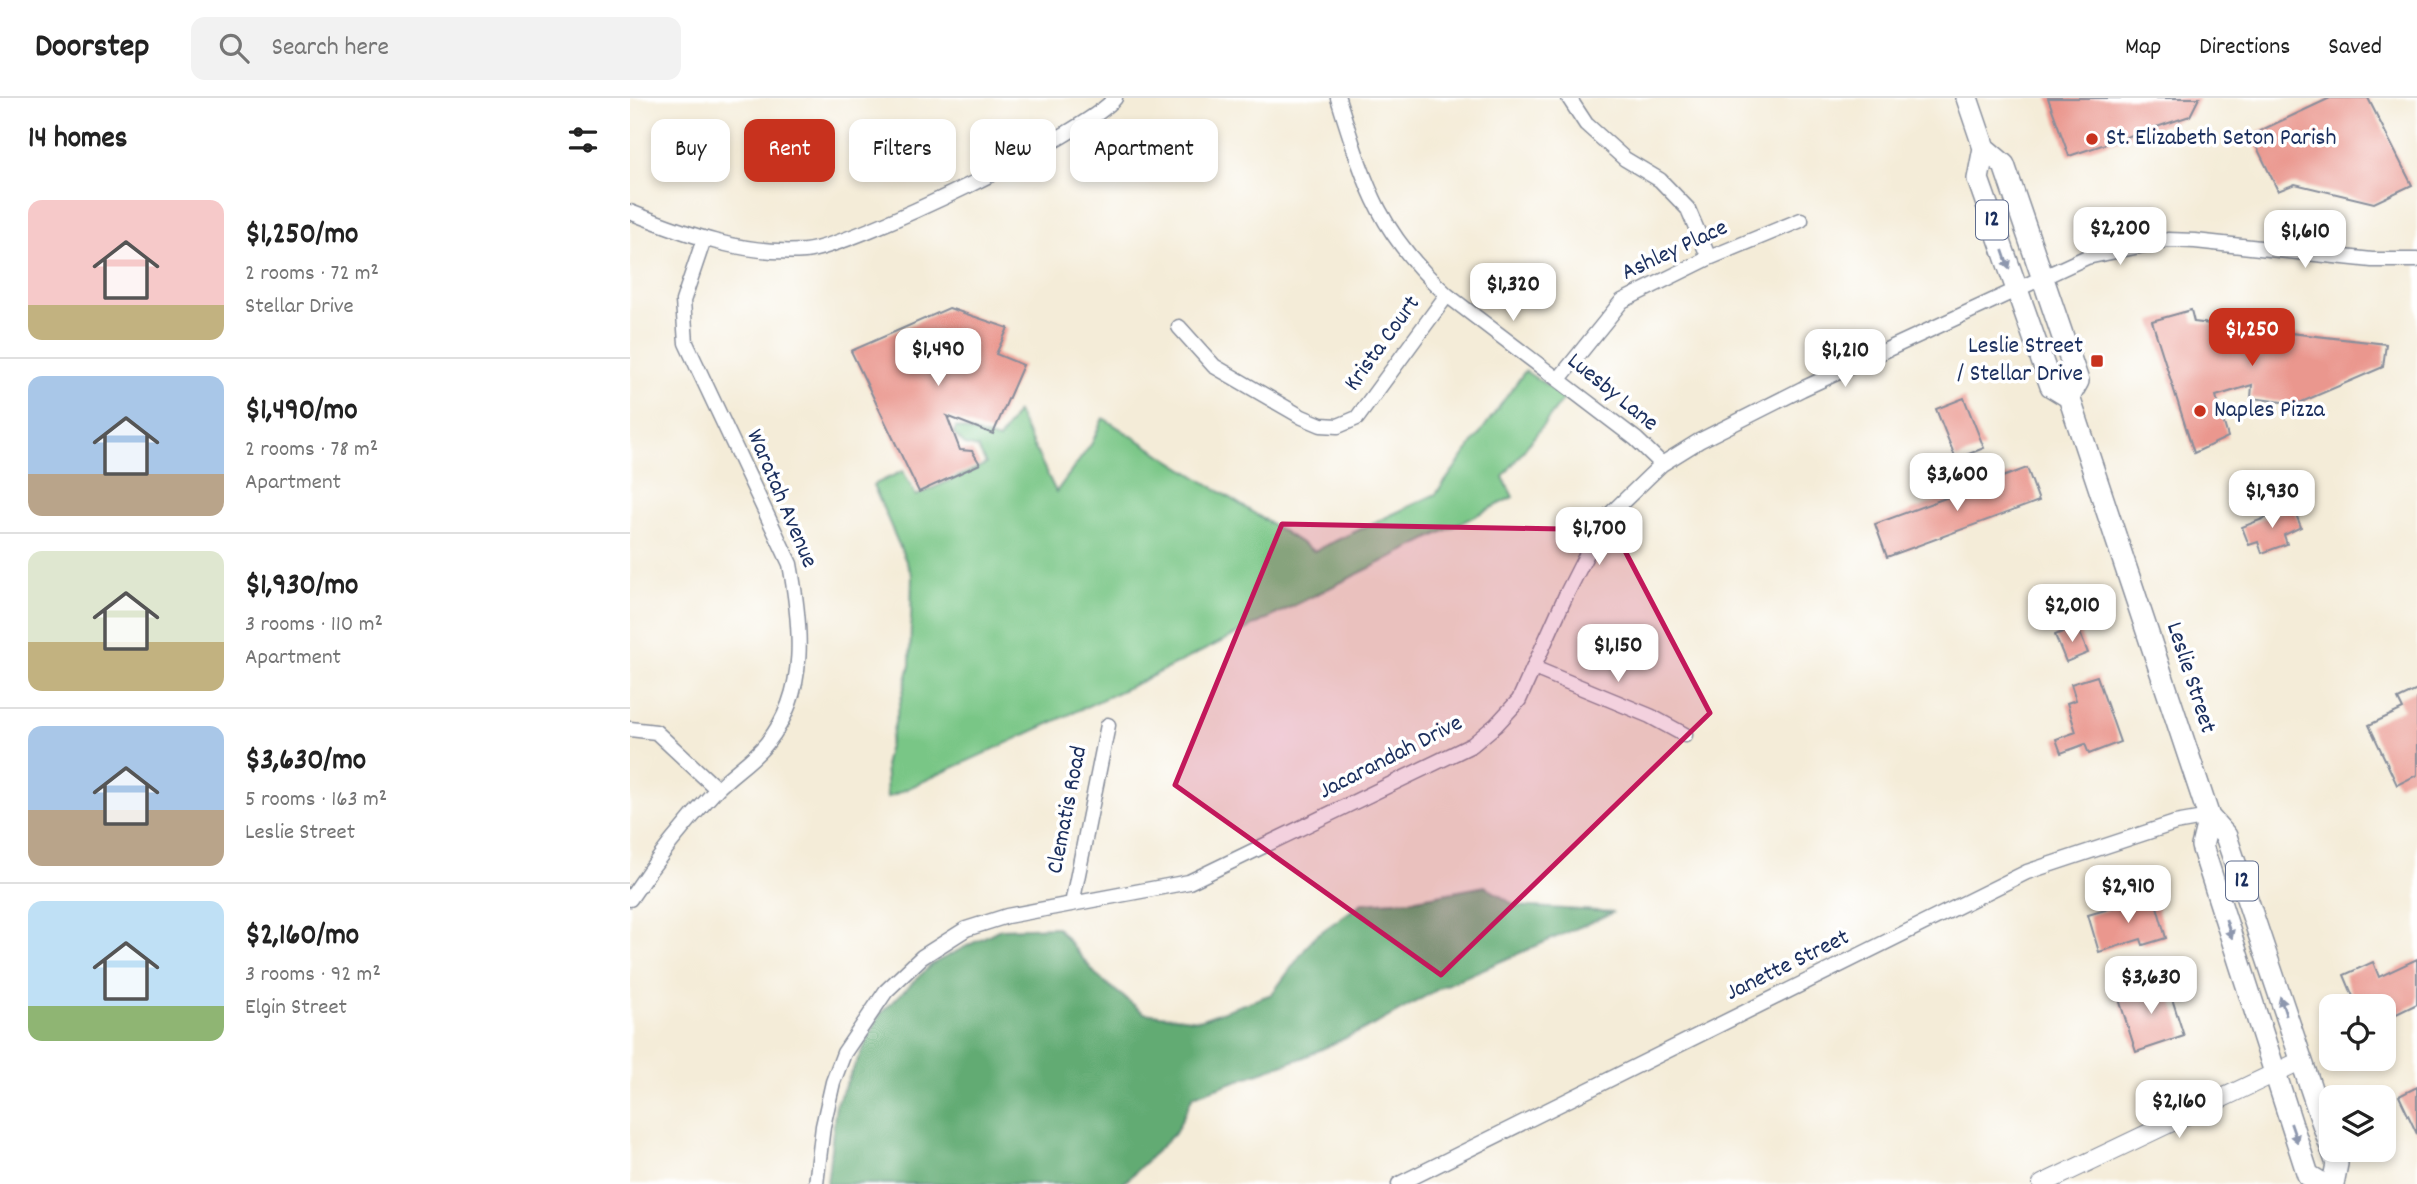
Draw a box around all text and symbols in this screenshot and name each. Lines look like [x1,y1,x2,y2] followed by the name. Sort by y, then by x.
[191,17,681,80] search box
[35,25,149,72] text: Doorstep
[215,29,253,67] icon: search
[271,30,389,67] text: Search here
[2125,31,2161,65] text: Map
[2199,31,2290,65] text: Directions
[2328,31,2382,65] text: Saved
[28,119,127,162] text: 14 homes
[651,119,730,182] chip: Buy
[744,119,835,182] chip: Rent
[849,119,956,182] chip: Filters
[970,119,1056,182] chip: New
[1070,119,1218,182] chip: Apartment
[564,121,602,159] icon: filters
[2106,122,2336,156] place label: St. Elizabeth Seton Parish
[2084,131,2100,147] marker: St. Elizabeth Seton Parish
[1976,200,2008,239] road number: 12
[2063,208,2177,267] pin: $2,200
[2248,211,2362,270] pin: $1,610
[1616,212,1734,290] street label: Ashley Place
[2089,213,2151,246] text: $2,200
[245,215,358,258] text: $1,250/mo
[2280,216,2330,249] text: $1,610
[84,228,168,312] icon: home
[2001,250,2012,271] one-way arrow
[245,258,379,291] text: 2 rooms · 72 m²
[1456,264,1570,323] pin: $1,320
[1486,269,1540,302] text: $1,320
[1337,289,1429,399] street label: Krista Court
[245,291,354,324] text: Stellar Drive
[2195,308,2309,368] pin: $1,250
[2225,314,2279,347] text: $1,250
[881,328,995,388] pin: $1,490
[1788,330,1902,389] pin: $1,210
[1957,330,2083,392] place label: Leslie Street / Stellar Drive
[911,334,965,367] text: $1,490
[1821,335,1869,368] text: $1,210
[1559,345,1665,441] street label: Luesby Lane
[2089,353,2105,369] marker: Leslie Street / Stellar Drive
[245,391,358,434] text: $1,490/mo
[2214,394,2326,428] place label: Naples Pizza
[2192,403,2208,419] marker: Naples Pizza
[84,404,168,488] icon: home
[737,424,825,574] street label: Waratah Avenue
[245,434,378,467] text: 2 rooms · 78 m²
[1900,454,2014,513] pin: $3,600
[1926,459,1988,492] text: $3,600
[245,467,341,500] text: Apartment
[2215,470,2329,530] pin: $1,930
[2245,476,2299,509] text: $1,930
[1542,508,1656,567] pin: $1,700
[1572,513,1626,546] text: $1,700
[245,566,358,609] text: $1,930/mo
[84,579,168,663] icon: home
[2015,584,2129,644] pin: $2,010
[2044,590,2100,623] text: $2,010
[245,609,383,642] text: 3 rooms · 110 m²
[2156,618,2224,738] street label: Leslie Street
[1561,624,1675,684] pin: $1,150
[1593,630,1643,663] text: $1,150
[245,642,341,675] text: Apartment
[1313,707,1469,809] street label: Jacarandah Drive
[245,741,366,784] text: $3,630/mo
[1039,743,1097,877] street label: Clematis Road
[84,754,168,838] icon: home
[245,784,387,817] text: 5 rooms · 163 m²
[245,817,355,850] text: Leslie Street
[2226,862,2258,901] road number: 12
[2071,866,2185,925] pin: $2,910
[2101,871,2155,904] text: $2,910
[245,916,359,959] text: $2,160/mo
[2224,919,2235,940] one-way arrow
[1720,921,1856,1011] street label: Janette Street
[84,929,168,1013] icon: home
[2094,956,2208,1016] pin: $3,630
[245,959,381,992] text: 3 rooms · 92 m²
[2121,962,2181,995] text: $3,630
[245,992,347,1025] text: Elgin Street
[2319,994,2396,1162] map controls
[2319,994,2396,1071] button: locate
[2277,996,2287,1017] one-way arrow
[2122,1080,2236,1140] pin: $2,160
[2319,1085,2396,1162] button: layers
[2152,1086,2206,1119] text: $2,160
[2289,1122,2300,1143] one-way arrow

